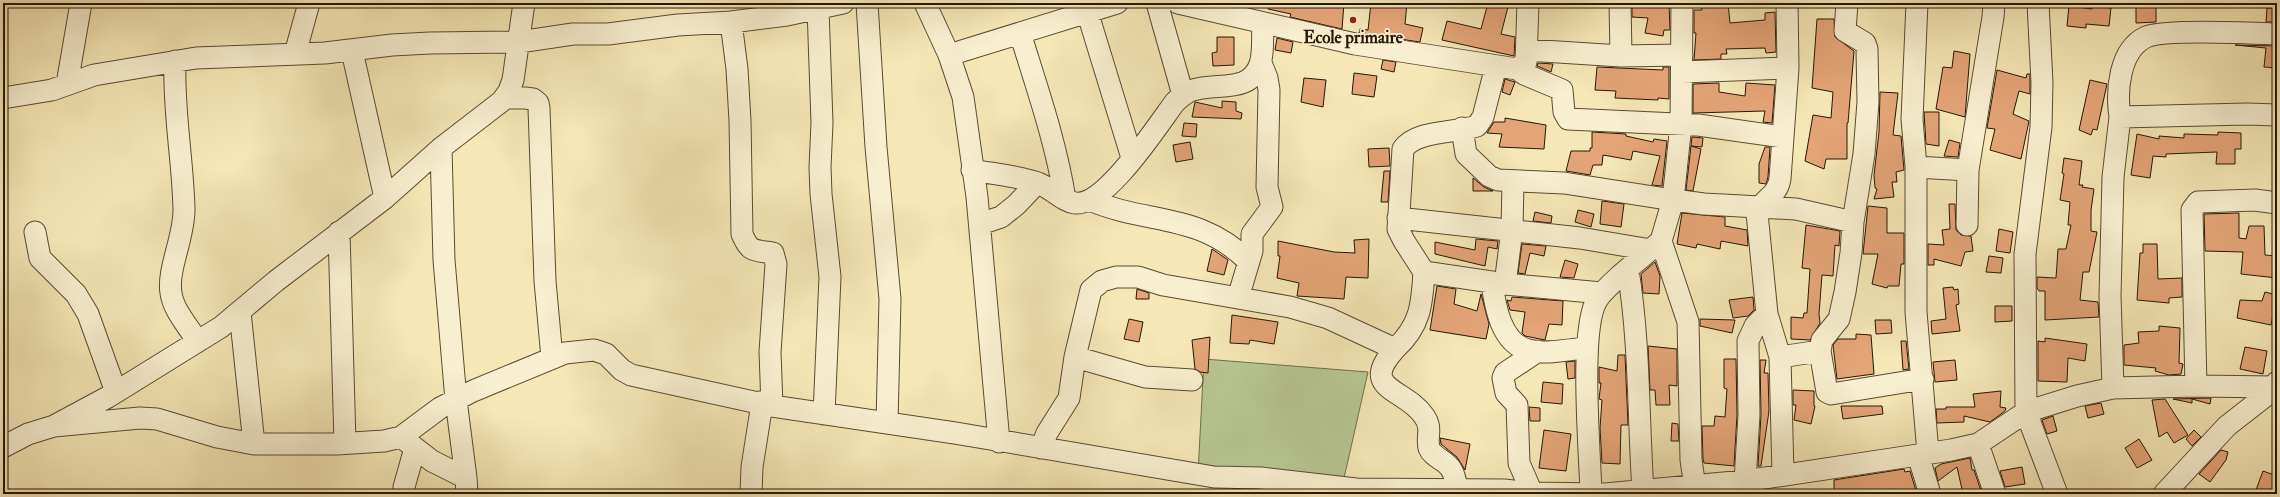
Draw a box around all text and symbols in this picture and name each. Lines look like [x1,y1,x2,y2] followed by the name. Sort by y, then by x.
[1348,15,1358,25] marker: Ecole primaire
[1303,27,1404,49] place label: Ecole primaire

